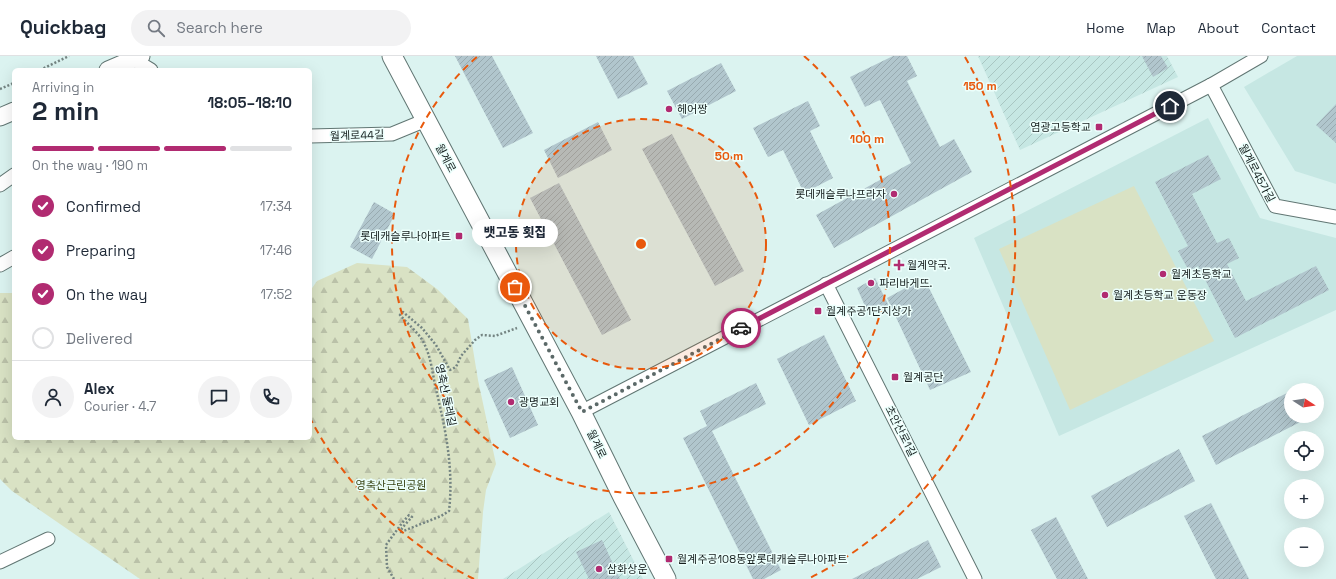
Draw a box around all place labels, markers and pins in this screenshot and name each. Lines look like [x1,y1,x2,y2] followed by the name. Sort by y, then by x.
[1153,89,1187,123] pin
[677,102,707,116] place label: 헤어짱
[664,104,674,114] marker: 헤어짱
[1030,120,1091,134] place label: 염광고등학교
[1094,122,1104,132] marker: 염광고등학교
[795,187,886,201] place label: 롯데캐슬루나프라자
[889,189,899,199] marker: 롯데캐슬루나프라자
[472,219,558,247] callout: 뱃고동 횟집
[360,229,451,243] place label: 롯데캐슬루나아파트
[454,231,464,241] marker: 롯데캐슬루나아파트
[634,237,648,251] centre of rings
[907,258,950,272] place label: 월계약국.
[894,260,904,270] marker: 월계약국.
[1171,267,1232,281] place label: 월계초등학교
[1158,269,1168,279] marker: 월계초등학교
[498,270,532,304] pin
[879,276,933,290] place label: 파리바게뜨.
[866,278,876,288] marker: 파리바게뜨.
[1113,288,1207,302] place label: 월계초등학교 운동장
[1100,290,1110,300] marker: 월계초등학교 운동장
[826,304,912,318] place label: 월계주공1단지상가
[813,306,823,316] marker: 월계주공1단지상가
[903,370,943,384] place label: 월계공단
[890,372,900,382] marker: 월계공단
[519,395,559,409] place label: 광명교회
[506,397,516,407] marker: 광명교회
[677,552,847,566] place label: 월계주공108동앞롯데캐슬루나아파트
[664,554,674,564] marker: 월계주공108동앞롯데캐슬루나아파트
[607,562,647,576] place label: 삼화상운
[594,564,604,574] marker: 삼화상운

